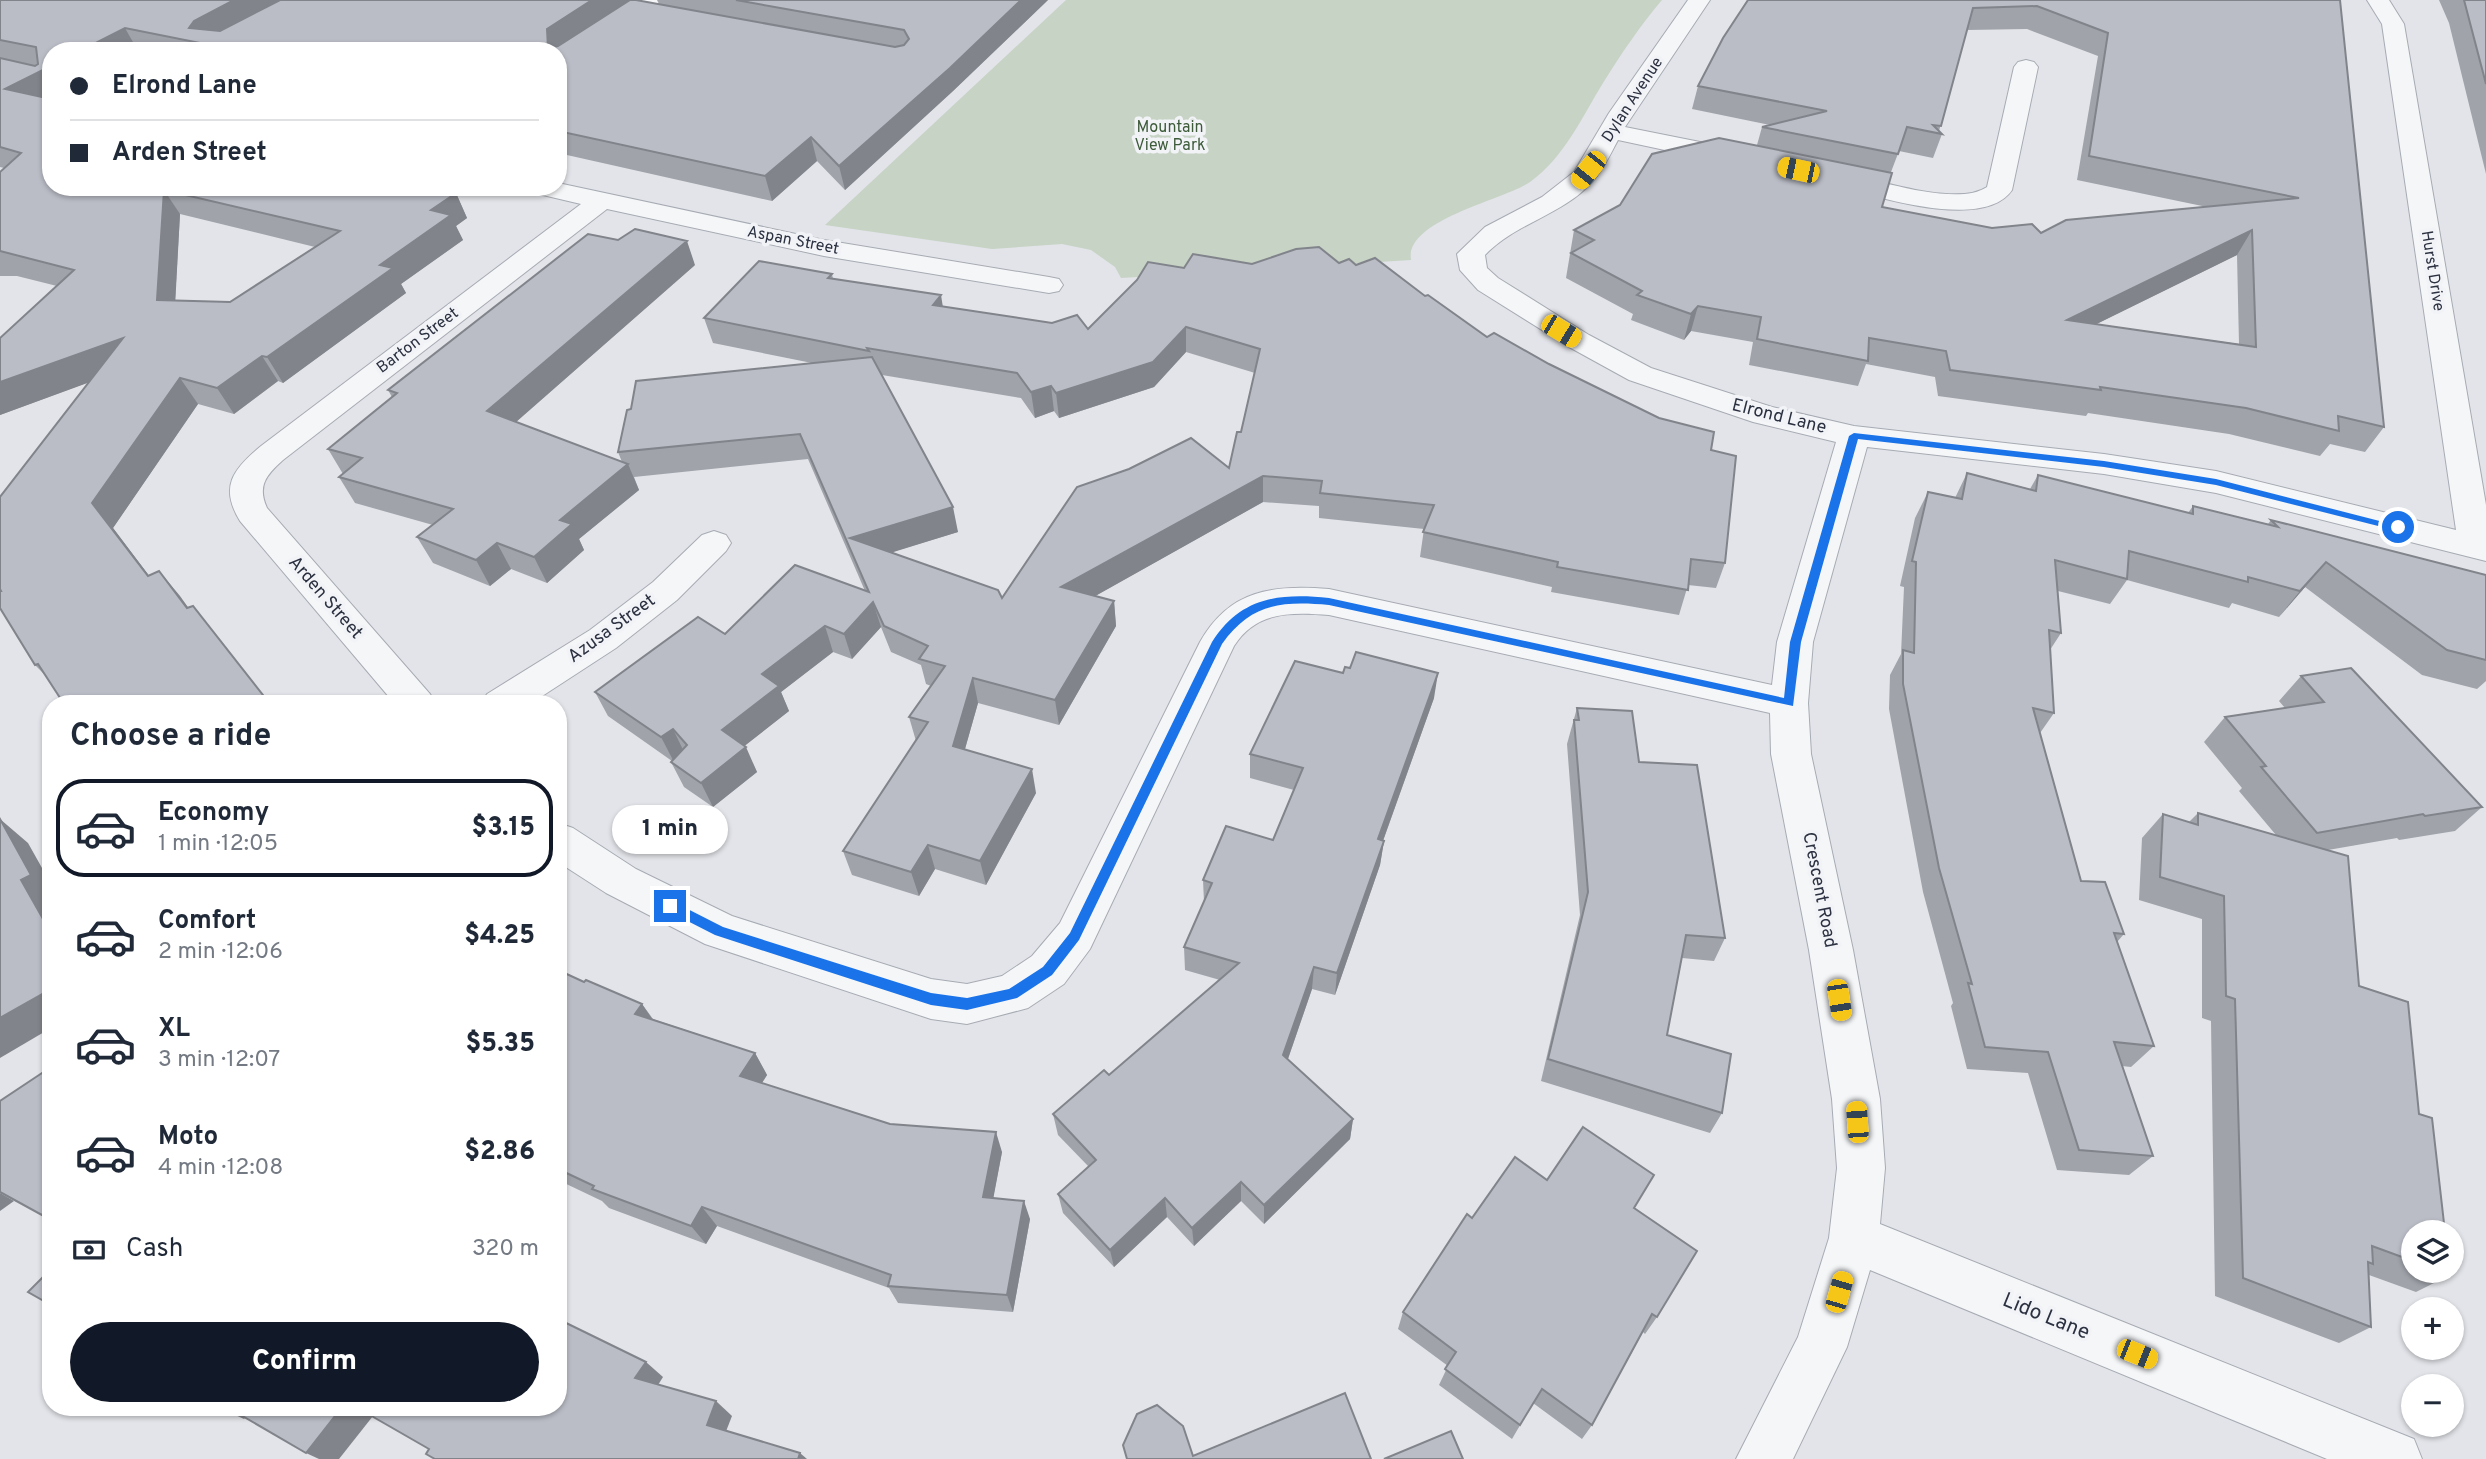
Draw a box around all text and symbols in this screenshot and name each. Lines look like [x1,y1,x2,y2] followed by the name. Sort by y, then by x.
[1598,54,1668,146] street label: Dylan Avenue
[112,70,257,103] text: Elrond Lane
[1134,118,1206,156] park label: Mountain View Park
[112,137,267,170] text: Arden Street
[1567,147,1610,193] car
[1776,155,1821,185] car
[745,222,841,260] street label: Aspan Street
[2416,229,2448,313] street label: Hurst Drive
[373,304,463,378] street label: Barton Street
[1538,311,1585,351] car
[1729,394,1829,440] street label: Elrond Lane
[2382,511,2414,543] route start
[283,552,367,644] street label: Arden Street
[564,589,660,669] street label: Azusa Street
[70,717,271,757] text: Choose a ride
[74,797,137,860] icon: car
[158,797,269,830] text: Economy
[612,804,728,853] callout: 1 min
[471,812,535,845] text: $3.15
[642,815,698,844] text: 1 min
[158,830,278,859] text: 1 min · 12:05
[1796,830,1842,950] street label: Crescent Road
[654,890,686,922] route end
[74,905,137,968] icon: car
[158,905,256,938] text: Comfort
[464,920,535,953] text: $4.25
[158,938,283,967] text: 2 min · 12:06
[1826,978,1853,1022] car
[74,1013,137,1076] icon: car
[158,1013,190,1046] text: XL
[466,1028,535,1061] text: $5.35
[158,1046,280,1075] text: 3 min · 12:07
[1846,1100,1869,1144] car
[74,1121,137,1184] icon: car
[158,1121,218,1154] text: Moto
[464,1136,535,1169] text: $2.86
[158,1154,283,1183] text: 4 min · 12:08
[2401,1220,2464,1437] map controls
[2401,1220,2464,1283] button: layers
[70,1231,108,1269] icon: cash
[126,1233,183,1266] text: Cash
[472,1235,539,1264] text: 320 m
[1824,1269,1855,1315] car
[1998,1287,2094,1347] street label: Lido Lane
[2401,1297,2464,1360] button: +
[70,1322,539,1402] button: Confirm
[2114,1336,2161,1372] car
[2401,1374,2464,1437] button: −

